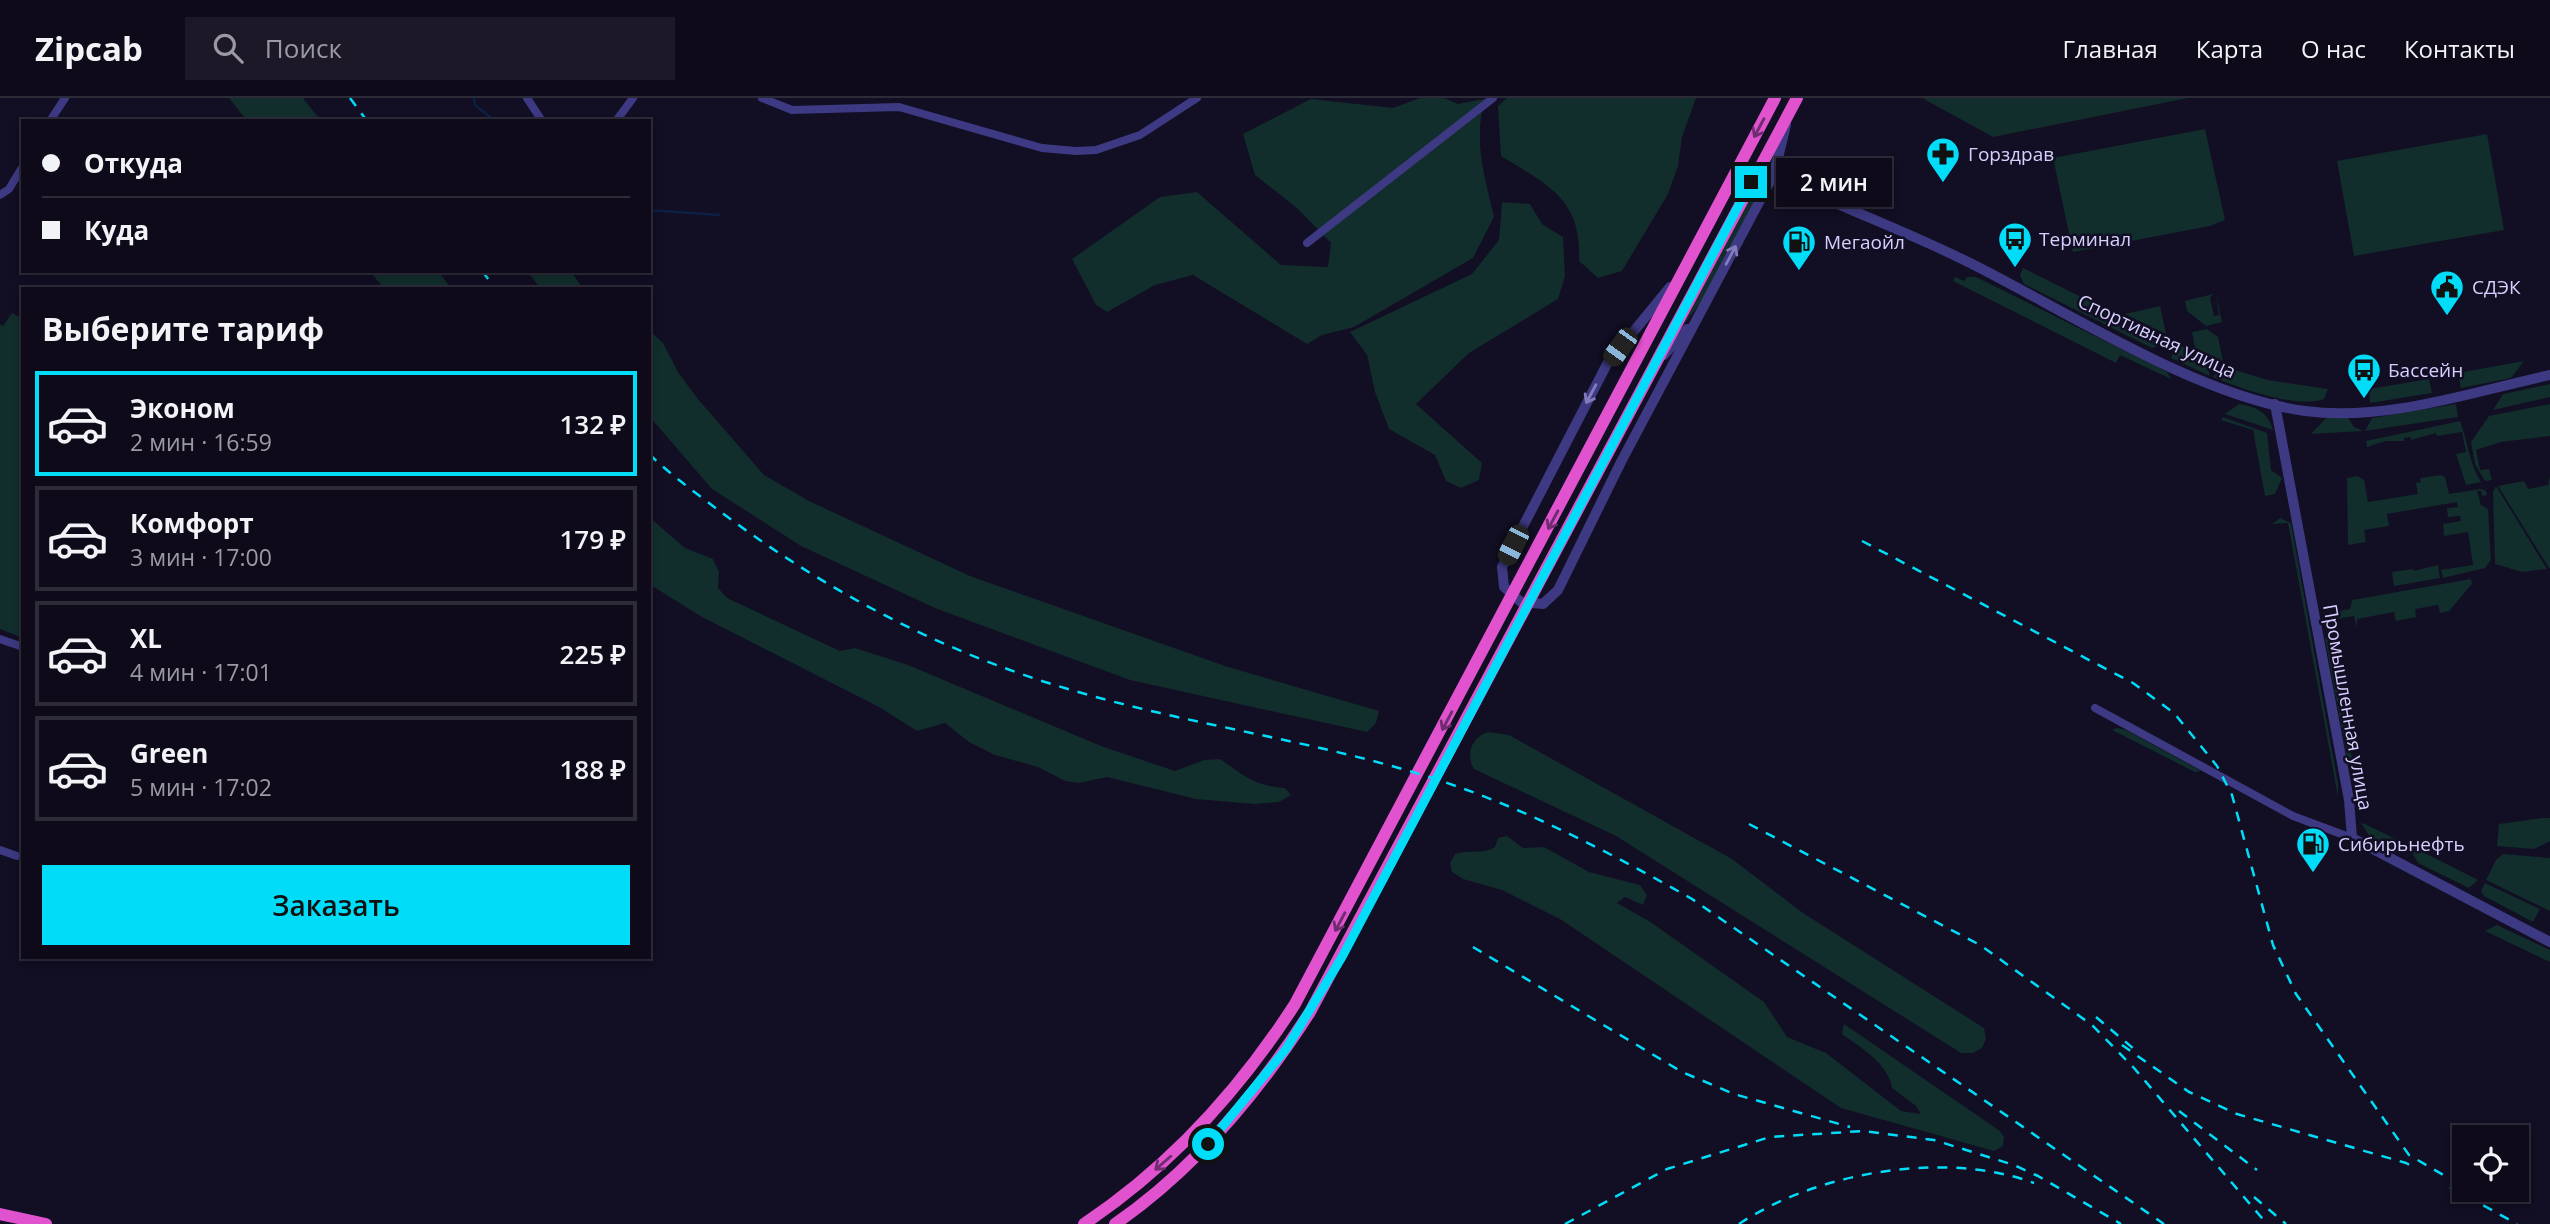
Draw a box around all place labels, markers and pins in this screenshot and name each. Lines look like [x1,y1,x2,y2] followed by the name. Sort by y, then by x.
[1924,135,1962,184] pharmacy icon: Горздрав
[1968,141,2054,167] place label: Горздрав
[1996,220,2034,269] bus stop icon: Терминал
[1780,223,1818,272] fuel station icon: Мегаойл
[2039,226,2131,252] place label: Терминал
[1824,229,1905,255] place label: Мегаойл
[2428,268,2466,317] public building icon: СДЭК
[2472,274,2521,300] place label: СДЭК
[2345,351,2383,400] bus stop icon: Бассейн
[2388,357,2463,383] place label: Бассейн
[2294,825,2332,874] fuel station icon: Сибирьнефть
[2338,831,2465,857] place label: Сибирьнефть

